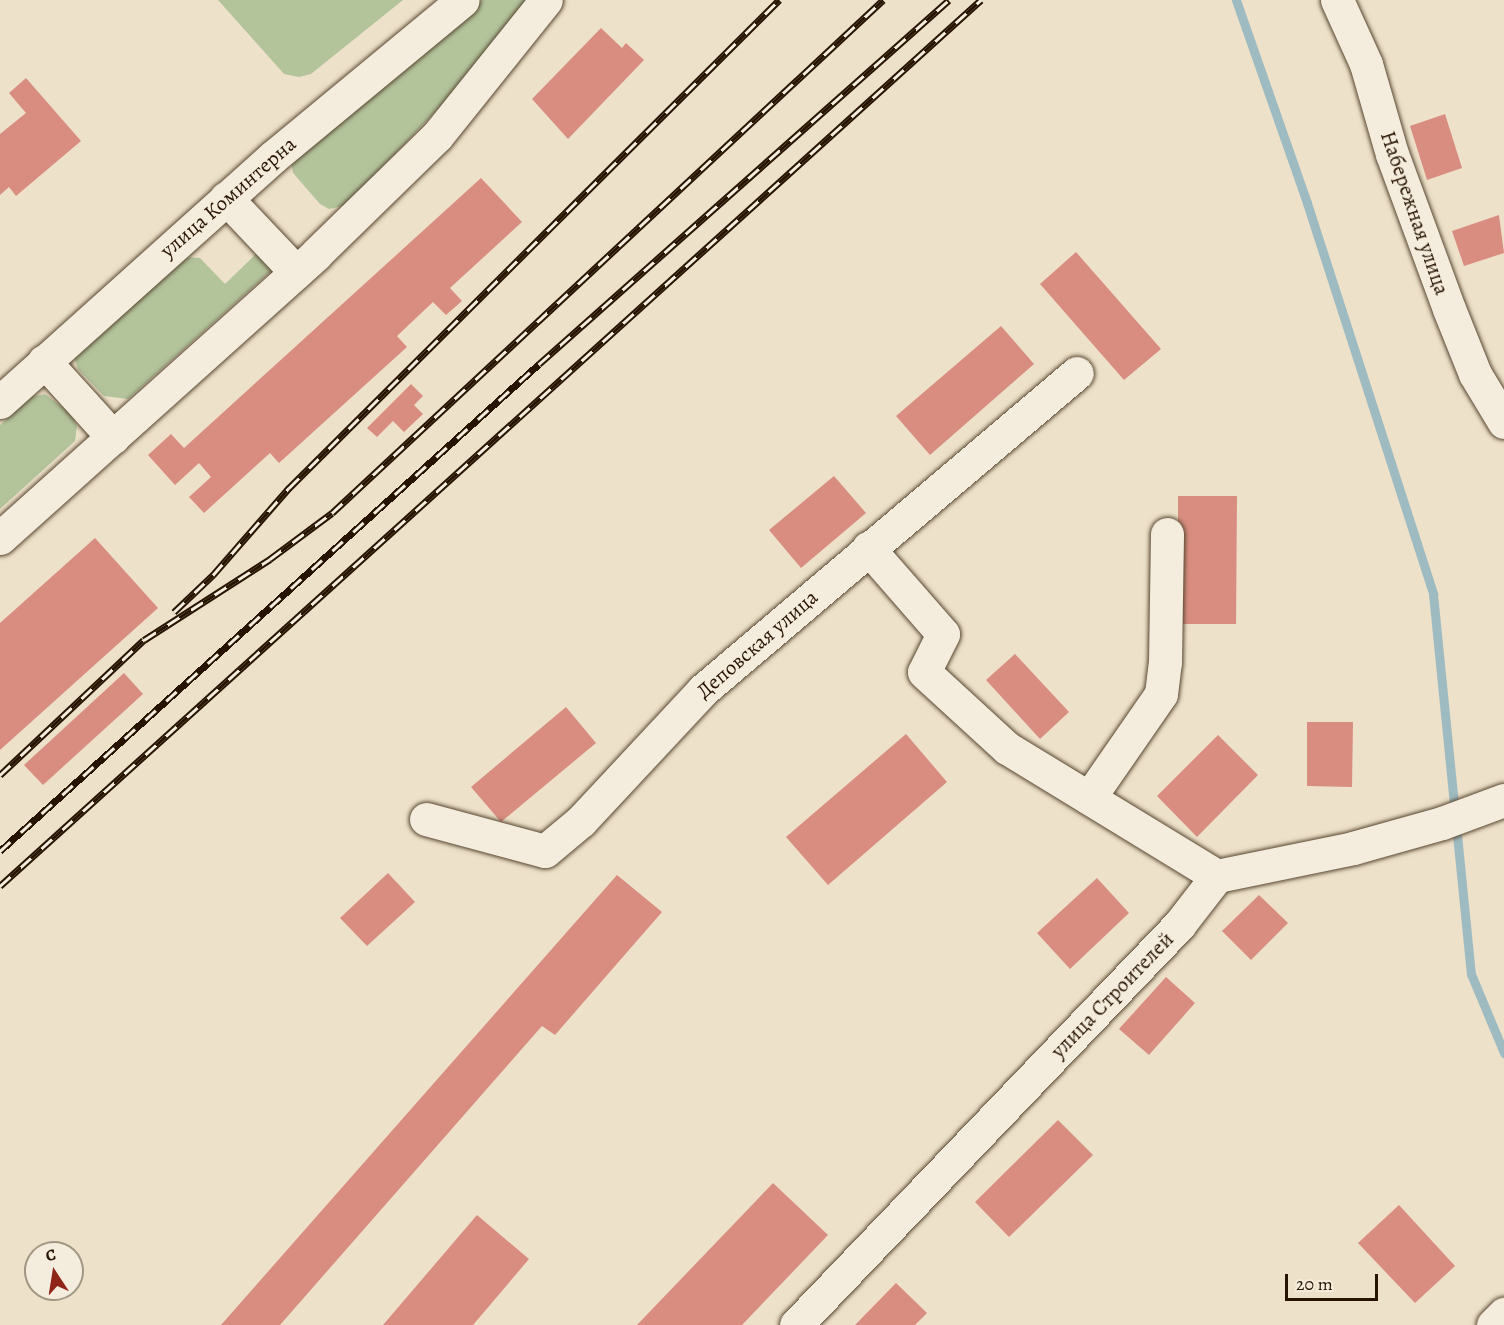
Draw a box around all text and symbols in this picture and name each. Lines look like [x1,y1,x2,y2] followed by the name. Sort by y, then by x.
[1375,128,1455,298] street label: Набережная улица
[155,131,301,263] street label: улица Коминтерна
[691,584,823,704] street label: Деповская улица
[1045,927,1179,1063] street label: улица Строителей
[24,1241,84,1301] north arrow
[44,1244,58,1267] text: С
[1288,1262,1381,1300] scale bar
[1296,1272,1333,1296] text: 20 m

